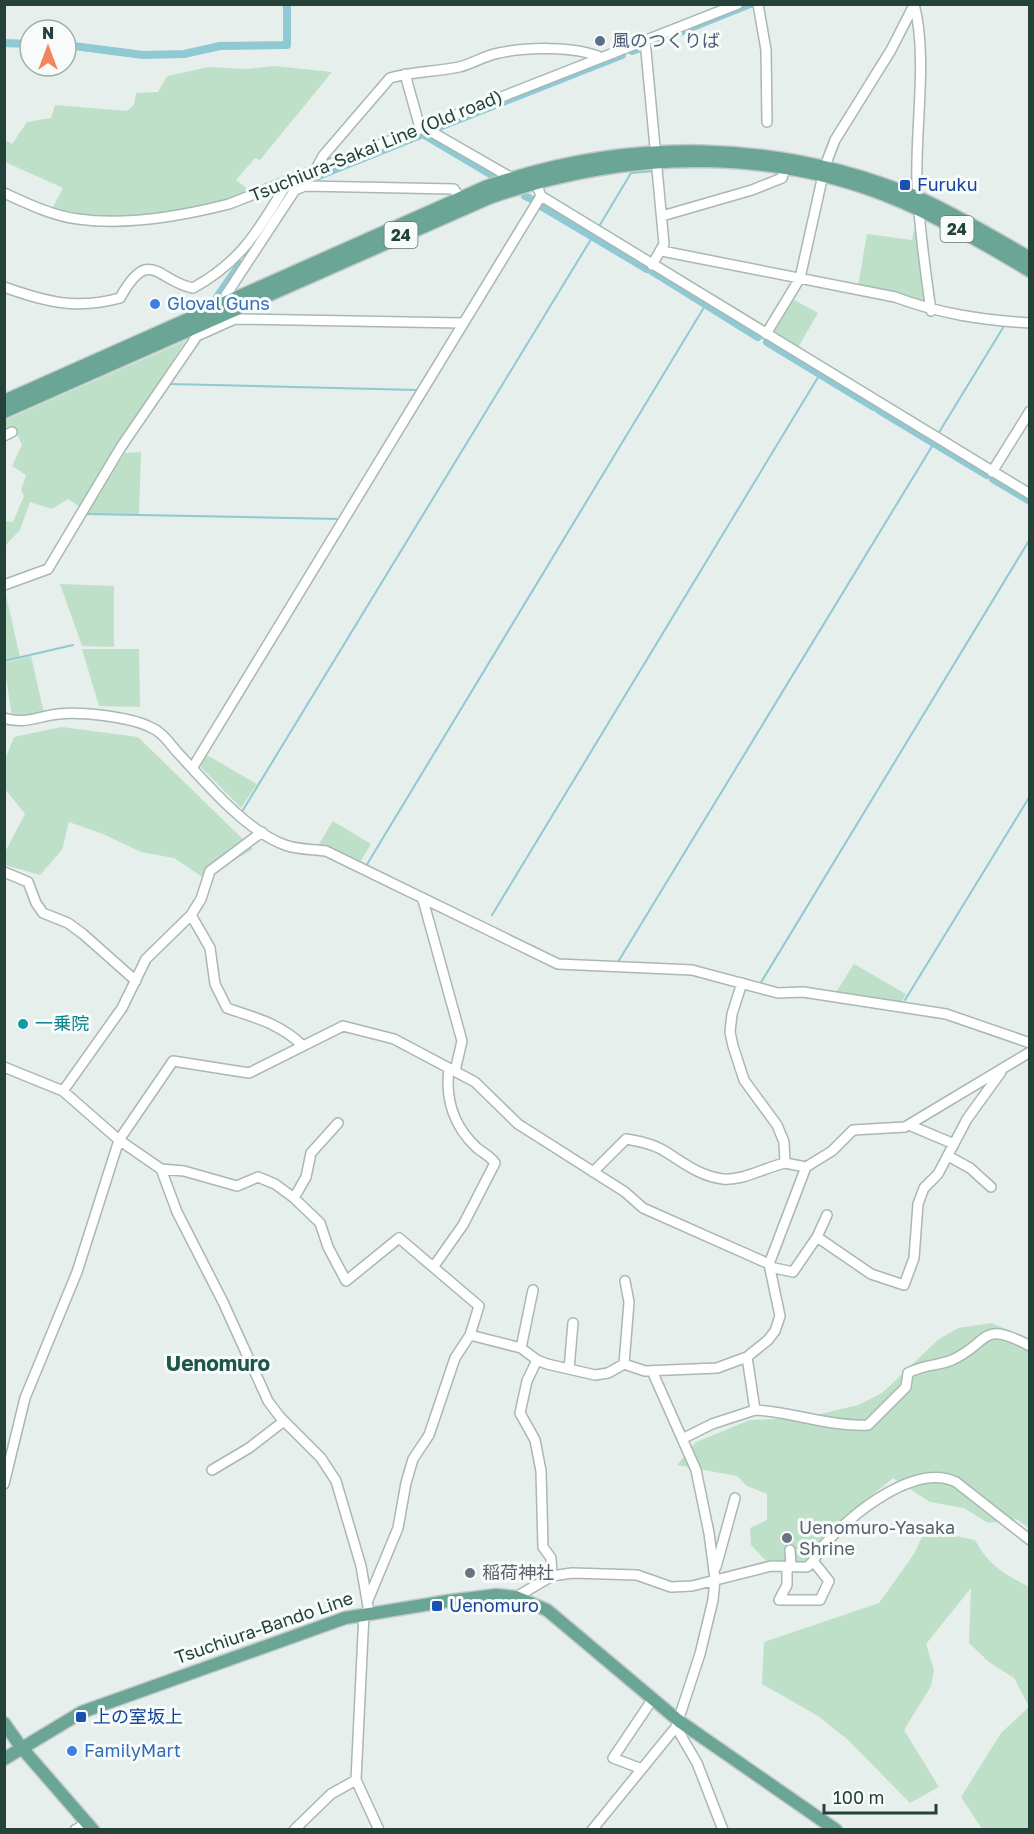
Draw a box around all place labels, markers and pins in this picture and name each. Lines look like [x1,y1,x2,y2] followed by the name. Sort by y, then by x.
[612,29,720,51] place label: 風のつくりば
[593,34,607,48] marker: 風のつくりば
[917,173,978,195] place label: Furuku
[898,178,912,192] marker: Furuku
[167,292,270,314] place label: Gloval Guns
[148,297,162,311] marker: Gloval Guns
[35,1012,89,1034] place label: 一乗院
[16,1017,30,1031] marker: 一乗院
[799,1516,955,1559] place label: Uenomuro-Yasaka Shrine
[780,1531,794,1545] marker: Uenomuro-Yasaka Shrine
[482,1561,554,1583] place label: 稲荷神社
[463,1566,477,1580] marker: 稲荷神社
[449,1594,539,1616] place label: Uenomuro
[430,1599,444,1613] marker: Uenomuro
[93,1705,183,1727] place label: 上の室坂上
[74,1710,88,1724] marker: 上の室坂上
[84,1739,181,1761] place label: FamilyMart
[65,1744,79,1758] marker: FamilyMart

